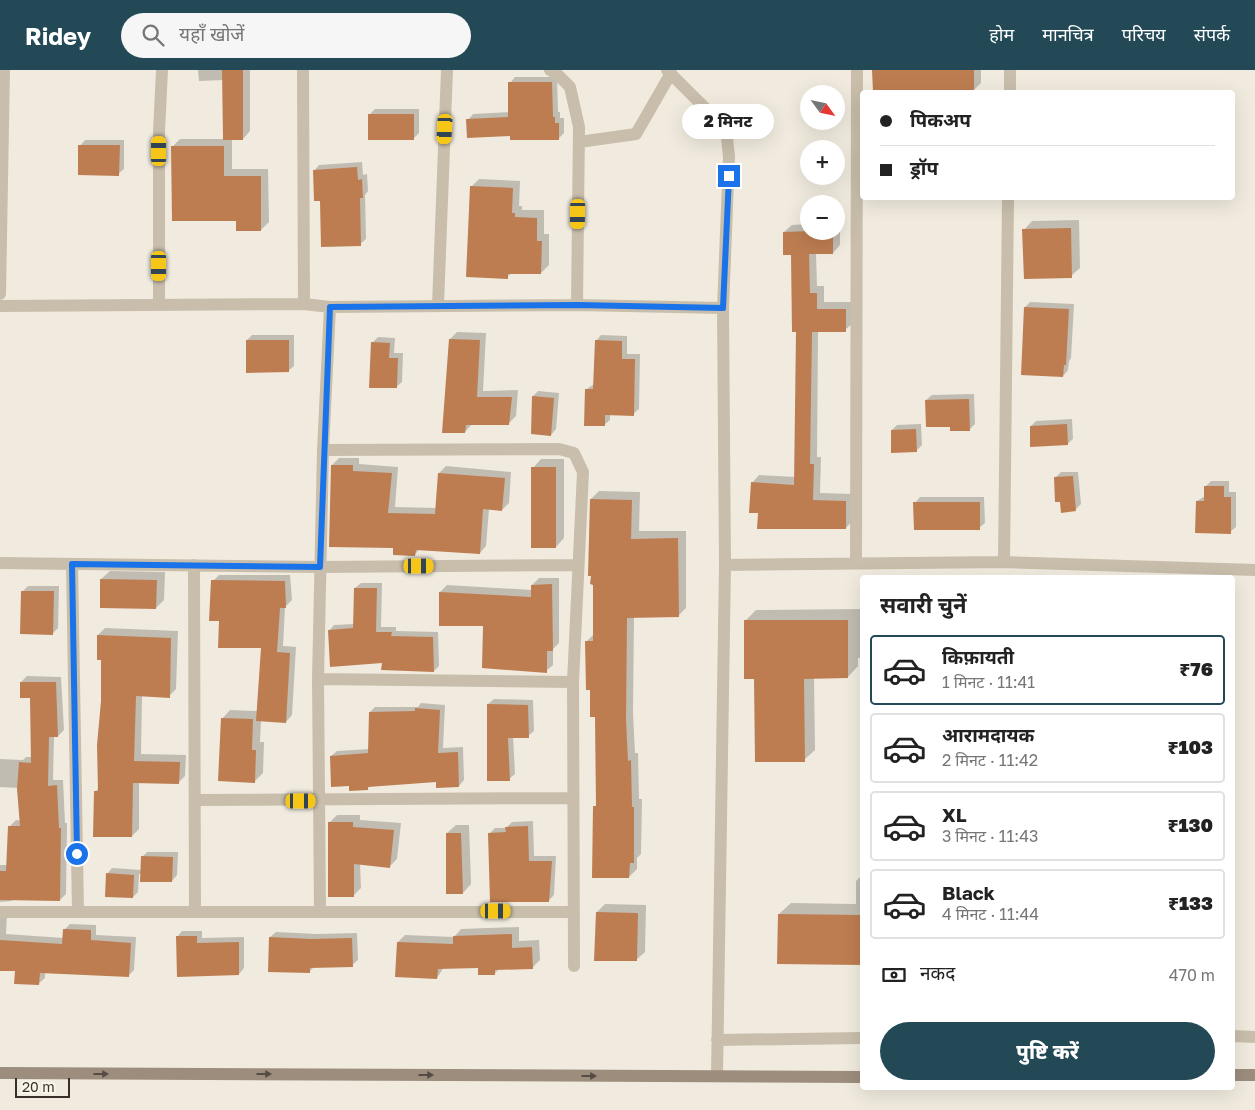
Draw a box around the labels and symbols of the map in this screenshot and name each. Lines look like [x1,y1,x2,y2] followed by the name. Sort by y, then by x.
[800,85,845,130] north arrow
[683,104,775,138] callout: 2 मिनट
[436,114,453,144] car
[151,136,166,166] car
[718,165,740,187] route end
[570,199,585,229] car
[151,251,166,281] car
[404,559,434,574] car
[286,794,316,809] car
[66,843,88,865] route start
[481,904,511,919] car
[93,1070,109,1078] one-way arrow
[256,1070,272,1078] one-way arrow
[418,1071,434,1079] one-way arrow
[581,1072,597,1080] one-way arrow
[15,1075,70,1098] scale bar

